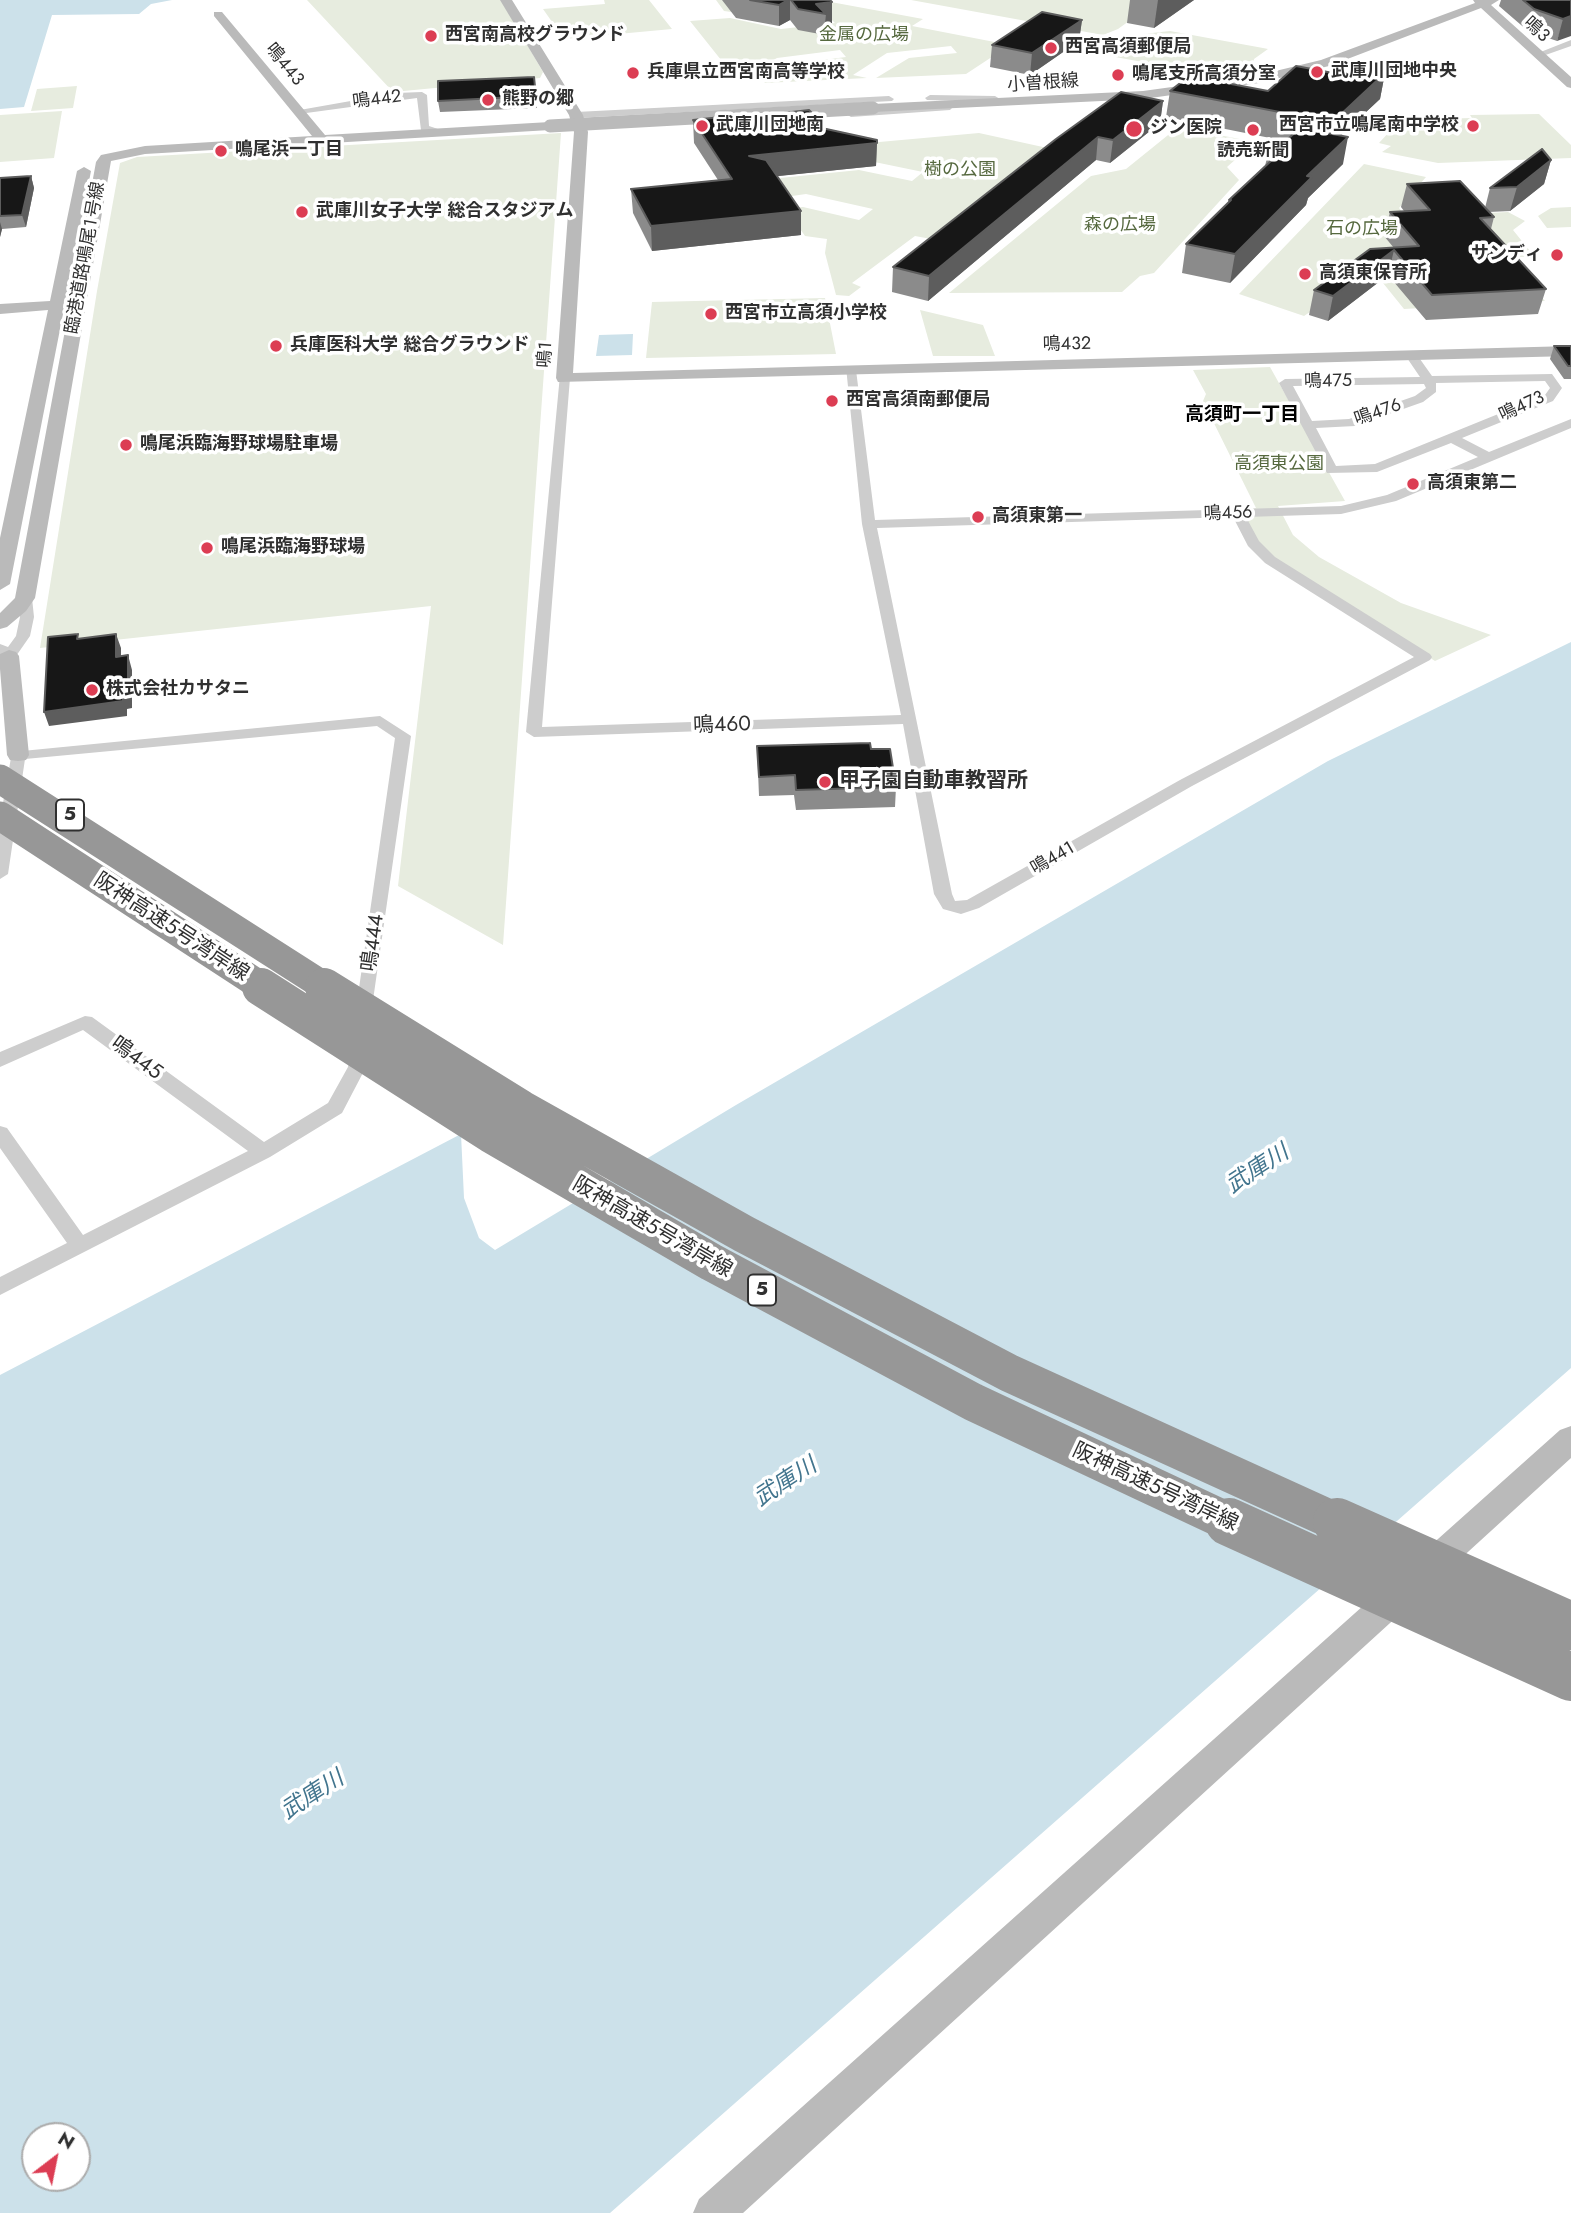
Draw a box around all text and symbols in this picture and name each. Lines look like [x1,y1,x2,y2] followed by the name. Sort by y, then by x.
[1518,13,1554,47] street label: 鳴3
[445,25,625,47] place label: 西宮南高校グラウンド
[819,25,909,47] park label: 金属の広場
[423,28,439,44] marker: 西宮南高校グラウンド
[1065,37,1191,59] place label: 西宮高須郵便局
[260,39,308,91] street label: 鳴443
[1043,40,1059,56] marker: 西宮高須郵便局
[1331,61,1457,83] place label: 武庫川団地中央
[647,62,845,84] place label: 兵庫県立西宮南高等学校
[1132,64,1276,86] place label: 鳴尾支所高須分室
[1309,64,1325,80] marker: 武庫川団地中央
[625,65,641,81] marker: 兵庫県立西宮南高等学校
[1110,67,1126,83] marker: 鳴尾支所高須分室
[1006,71,1080,97] street label: 小曽根線
[351,86,403,114] street label: 鳴442
[502,89,574,111] place label: 熊野の郷
[480,92,496,108] marker: 熊野の郷
[716,115,824,137] place label: 武庫川団地南
[1279,115,1459,137] place label: 西宮市立鳴尾南中学校
[694,118,710,134] marker: 武庫川団地南
[1150,118,1222,140] place label: ジン医院
[1465,118,1481,134] marker: 西宮市立鳴尾南中学校
[1124,119,1144,139] marker: ジン医院
[1245,122,1261,138] marker: 読売新聞
[235,140,343,162] place label: 鳴尾浜一丁目
[1217,141,1289,163] place label: 読売新聞
[213,143,229,159] marker: 鳴尾浜一丁目
[924,160,996,182] park label: 樹の公園
[62,180,110,336] street label: 臨港道路鳴尾１号線
[316,201,573,223] place label: 武庫川女子大学 総合スタジアム
[294,204,310,220] marker: 武庫川女子大学 総合スタジアム
[1084,215,1156,237] park label: 森の広場
[1326,219,1398,241] park label: 石の広場
[1471,244,1543,266] place label: サンディ
[1549,247,1565,263] marker: サンディ
[1319,263,1427,285] place label: 高須東保育所
[1297,266,1313,282] marker: 高須東保育所
[725,303,887,325] place label: 西宮市立高須小学校
[703,306,719,322] marker: 西宮市立高須小学校
[1043,334,1091,356] street label: 鳴432
[290,335,529,357] place label: 兵庫医科大学 総合グラウンド
[268,338,284,354] marker: 兵庫医科大学 総合グラウンド
[534,341,558,369] street label: 鳴1
[1304,371,1352,393] street label: 鳴475
[1496,387,1548,427] street label: 鳴473
[846,390,990,412] place label: 西宮高須南郵便局
[824,393,840,409] marker: 西宮高須南郵便局
[1352,395,1404,431] street label: 鳴476
[1185,404,1299,426] district label: 高須町一丁目
[140,434,338,456] place label: 鳴尾浜臨海野球場駐車場
[118,437,134,453] marker: 鳴尾浜臨海野球場駐車場
[1234,454,1324,476] park label: 高須東公園
[1427,473,1517,495] place label: 高須東第二
[1405,476,1421,492] marker: 高須東第二
[1203,502,1253,526] street label: 鳴456
[992,506,1082,528] place label: 高須東第一
[970,509,986,525] marker: 高須東第一
[221,537,365,559] place label: 鳴尾浜臨海野球場
[199,540,215,556] marker: 鳴尾浜臨海野球場
[106,679,250,701] place label: 株式会社カサタニ
[84,682,100,698] marker: 株式会社カサタニ
[693,712,751,740] street label: 鳴460
[839,769,1028,795] place label: 甲子園自動車教習所
[817,774,833,790] marker: 甲子園自動車教習所
[56,800,84,830] road number: 5
[1027,838,1079,880] street label: 鳴441
[89,868,253,988] street label: 阪神高速5号湾岸線
[358,913,390,973] street label: 鳴444
[105,1032,167,1086] street label: 鳴445
[1222,1140,1294,1200] water label: 武庫川
[568,1172,736,1284] street label: 阪神高速5号湾岸線
[748,1274,776,1306] road number: 5
[1068,1439,1242,1537] street label: 阪神高速5号湾岸線
[750,1453,822,1513] water label: 武庫川
[277,1766,349,1826] water label: 武庫川
[21,2122,91,2192] north arrow
[53,2125,80,2156] text: N

